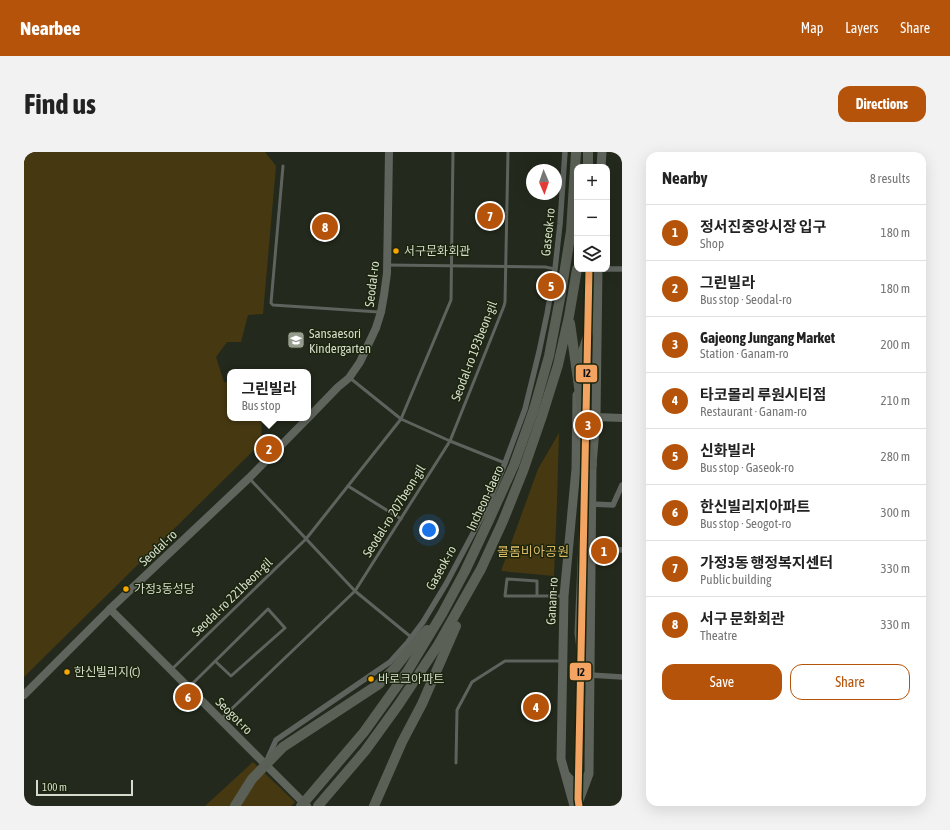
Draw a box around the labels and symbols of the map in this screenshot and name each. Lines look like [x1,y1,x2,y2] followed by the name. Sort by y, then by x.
[526,164,562,200] north arrow
[477,201,503,231] pin: 7
[538,207,558,257] street label: Gaseok-ro
[312,212,338,242] pin: 8
[404,244,470,258] place label: 서구문화회관
[391,246,401,256] marker: 서구문화회관
[362,260,382,308] street label: Seodal-ro
[538,271,564,301] pin: 5
[448,298,500,403] street label: Seodal-ro 193beon-gil
[309,326,371,356] place label: Sansaesori Kindergarten
[286,330,306,350] school or university icon: Sansaesori Kindergarten
[575,364,598,383] line badge: I2
[583,367,591,379] text: I2
[575,410,601,440] pin: 3
[256,434,282,464] pin: 2
[360,462,429,560] street label: Seodal-ro 207beon-gil
[463,463,507,533] street label: Incheon-daero
[419,520,439,540] your location
[136,527,180,569] street label: Seodal-ro
[591,536,617,566] pin: 1
[423,543,459,593] street label: Gaseok-ro
[497,544,569,559] park label: 콜롬비아공원
[189,554,276,639] street label: Seodal-ro 221beon-gil
[543,577,561,625] street label: Ganam-ro
[134,582,195,596] place label: 가정3동성당
[121,584,131,594] marker: 가정3동성당
[569,662,592,681] line badge: I2
[74,665,140,679] place label: 한신빌리지(C)
[577,666,585,678] text: I2
[62,667,72,677] marker: 한신빌리지(C)
[378,672,444,686] place label: 바로크아파트
[366,674,376,684] marker: 바로크아파트
[175,682,201,712] pin: 6
[523,692,549,722] pin: 4
[213,695,255,737] street label: Seogot-ro
[36,778,133,797] scale bar

